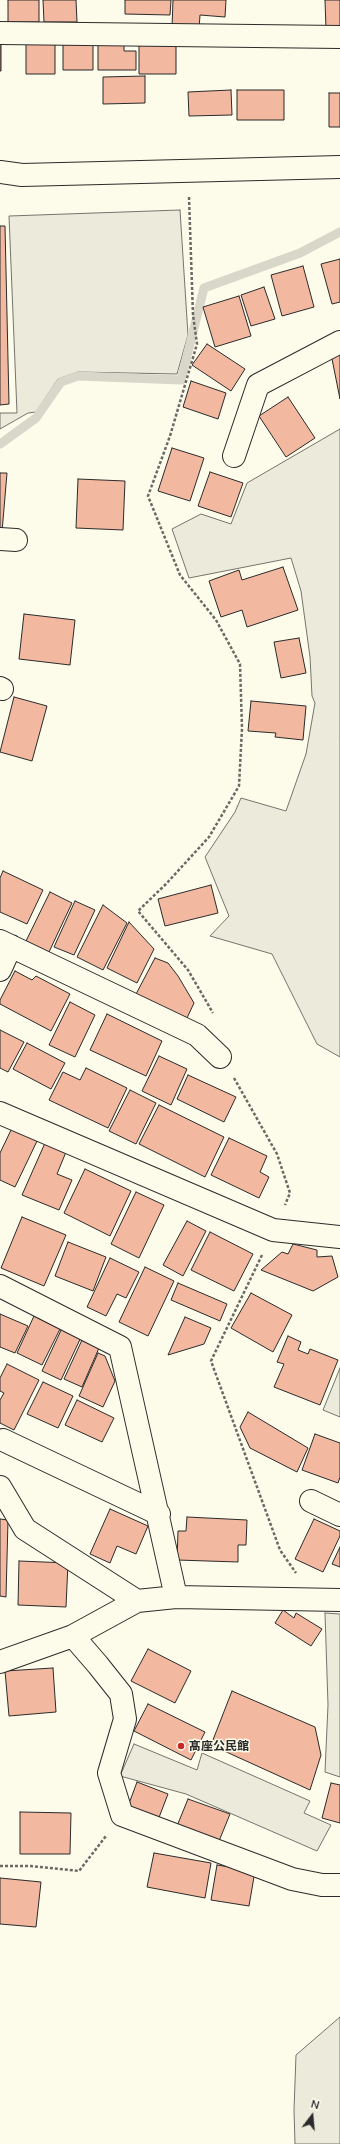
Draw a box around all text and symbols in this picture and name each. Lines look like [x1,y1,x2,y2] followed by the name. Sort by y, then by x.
[189,1739,249,1753] place label: 髙座公民館
[176,1741,186,1751] marker: 髙座公民館
[292,2096,332,2136] north arrow
[309,2097,321,2112] text: N

